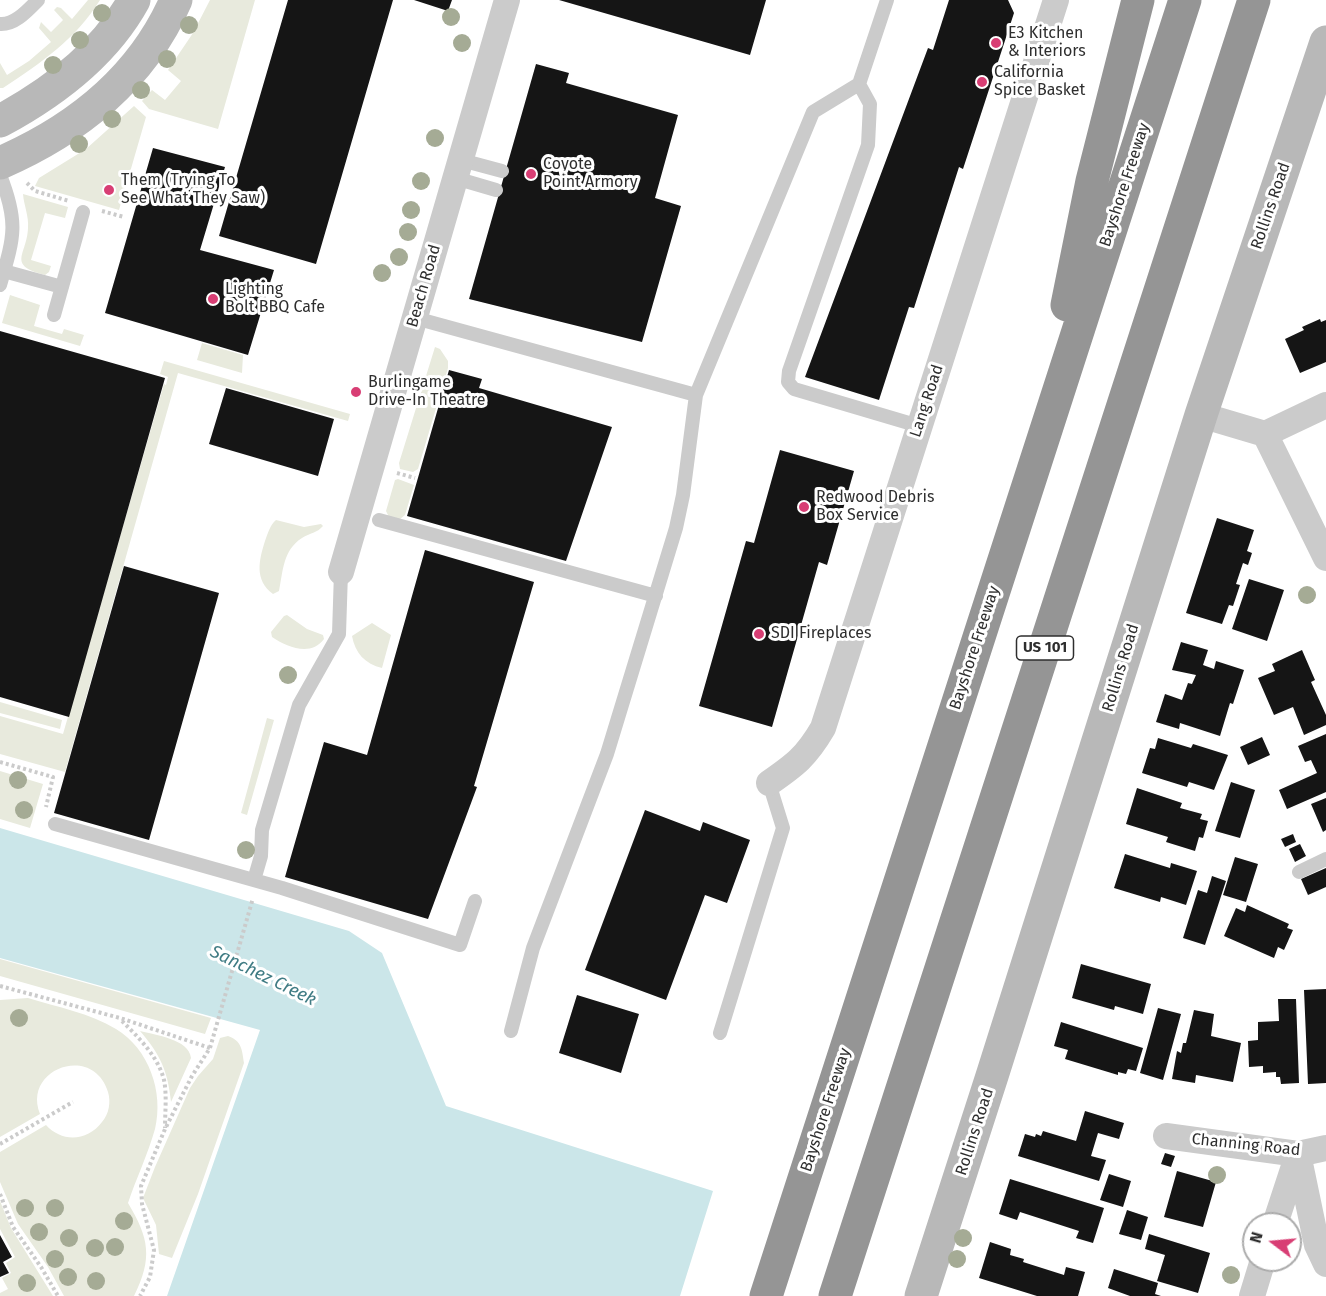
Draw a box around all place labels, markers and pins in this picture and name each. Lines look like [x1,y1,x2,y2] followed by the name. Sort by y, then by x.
[1008,24,1086,62] place label: E3 Kitchen & Interiors
[989,36,1003,50] marker: E3 Kitchen & Interiors
[994,63,1085,101] place label: California Spice Basket
[975,75,989,89] marker: California Spice Basket
[543,155,638,193] place label: Coyote Point Armory
[524,167,538,181] marker: Coyote Point Armory
[121,171,265,209] place label: Them (Trying To See What They Saw)
[102,183,116,197] marker: Them (Trying To See What They Saw)
[225,280,325,318] place label: Lighting Bolt BBQ Cafe
[206,292,220,306] marker: Lighting Bolt BBQ Cafe
[368,373,485,411] place label: Burlingame Drive-In Theatre
[349,385,363,399] marker: Burlingame Drive-In Theatre
[816,488,934,526] place label: Redwood Debris Box Service
[797,500,811,514] marker: Redwood Debris Box Service
[771,624,872,644] place label: SDI Fireplaces
[752,627,766,641] marker: SDI Fireplaces

